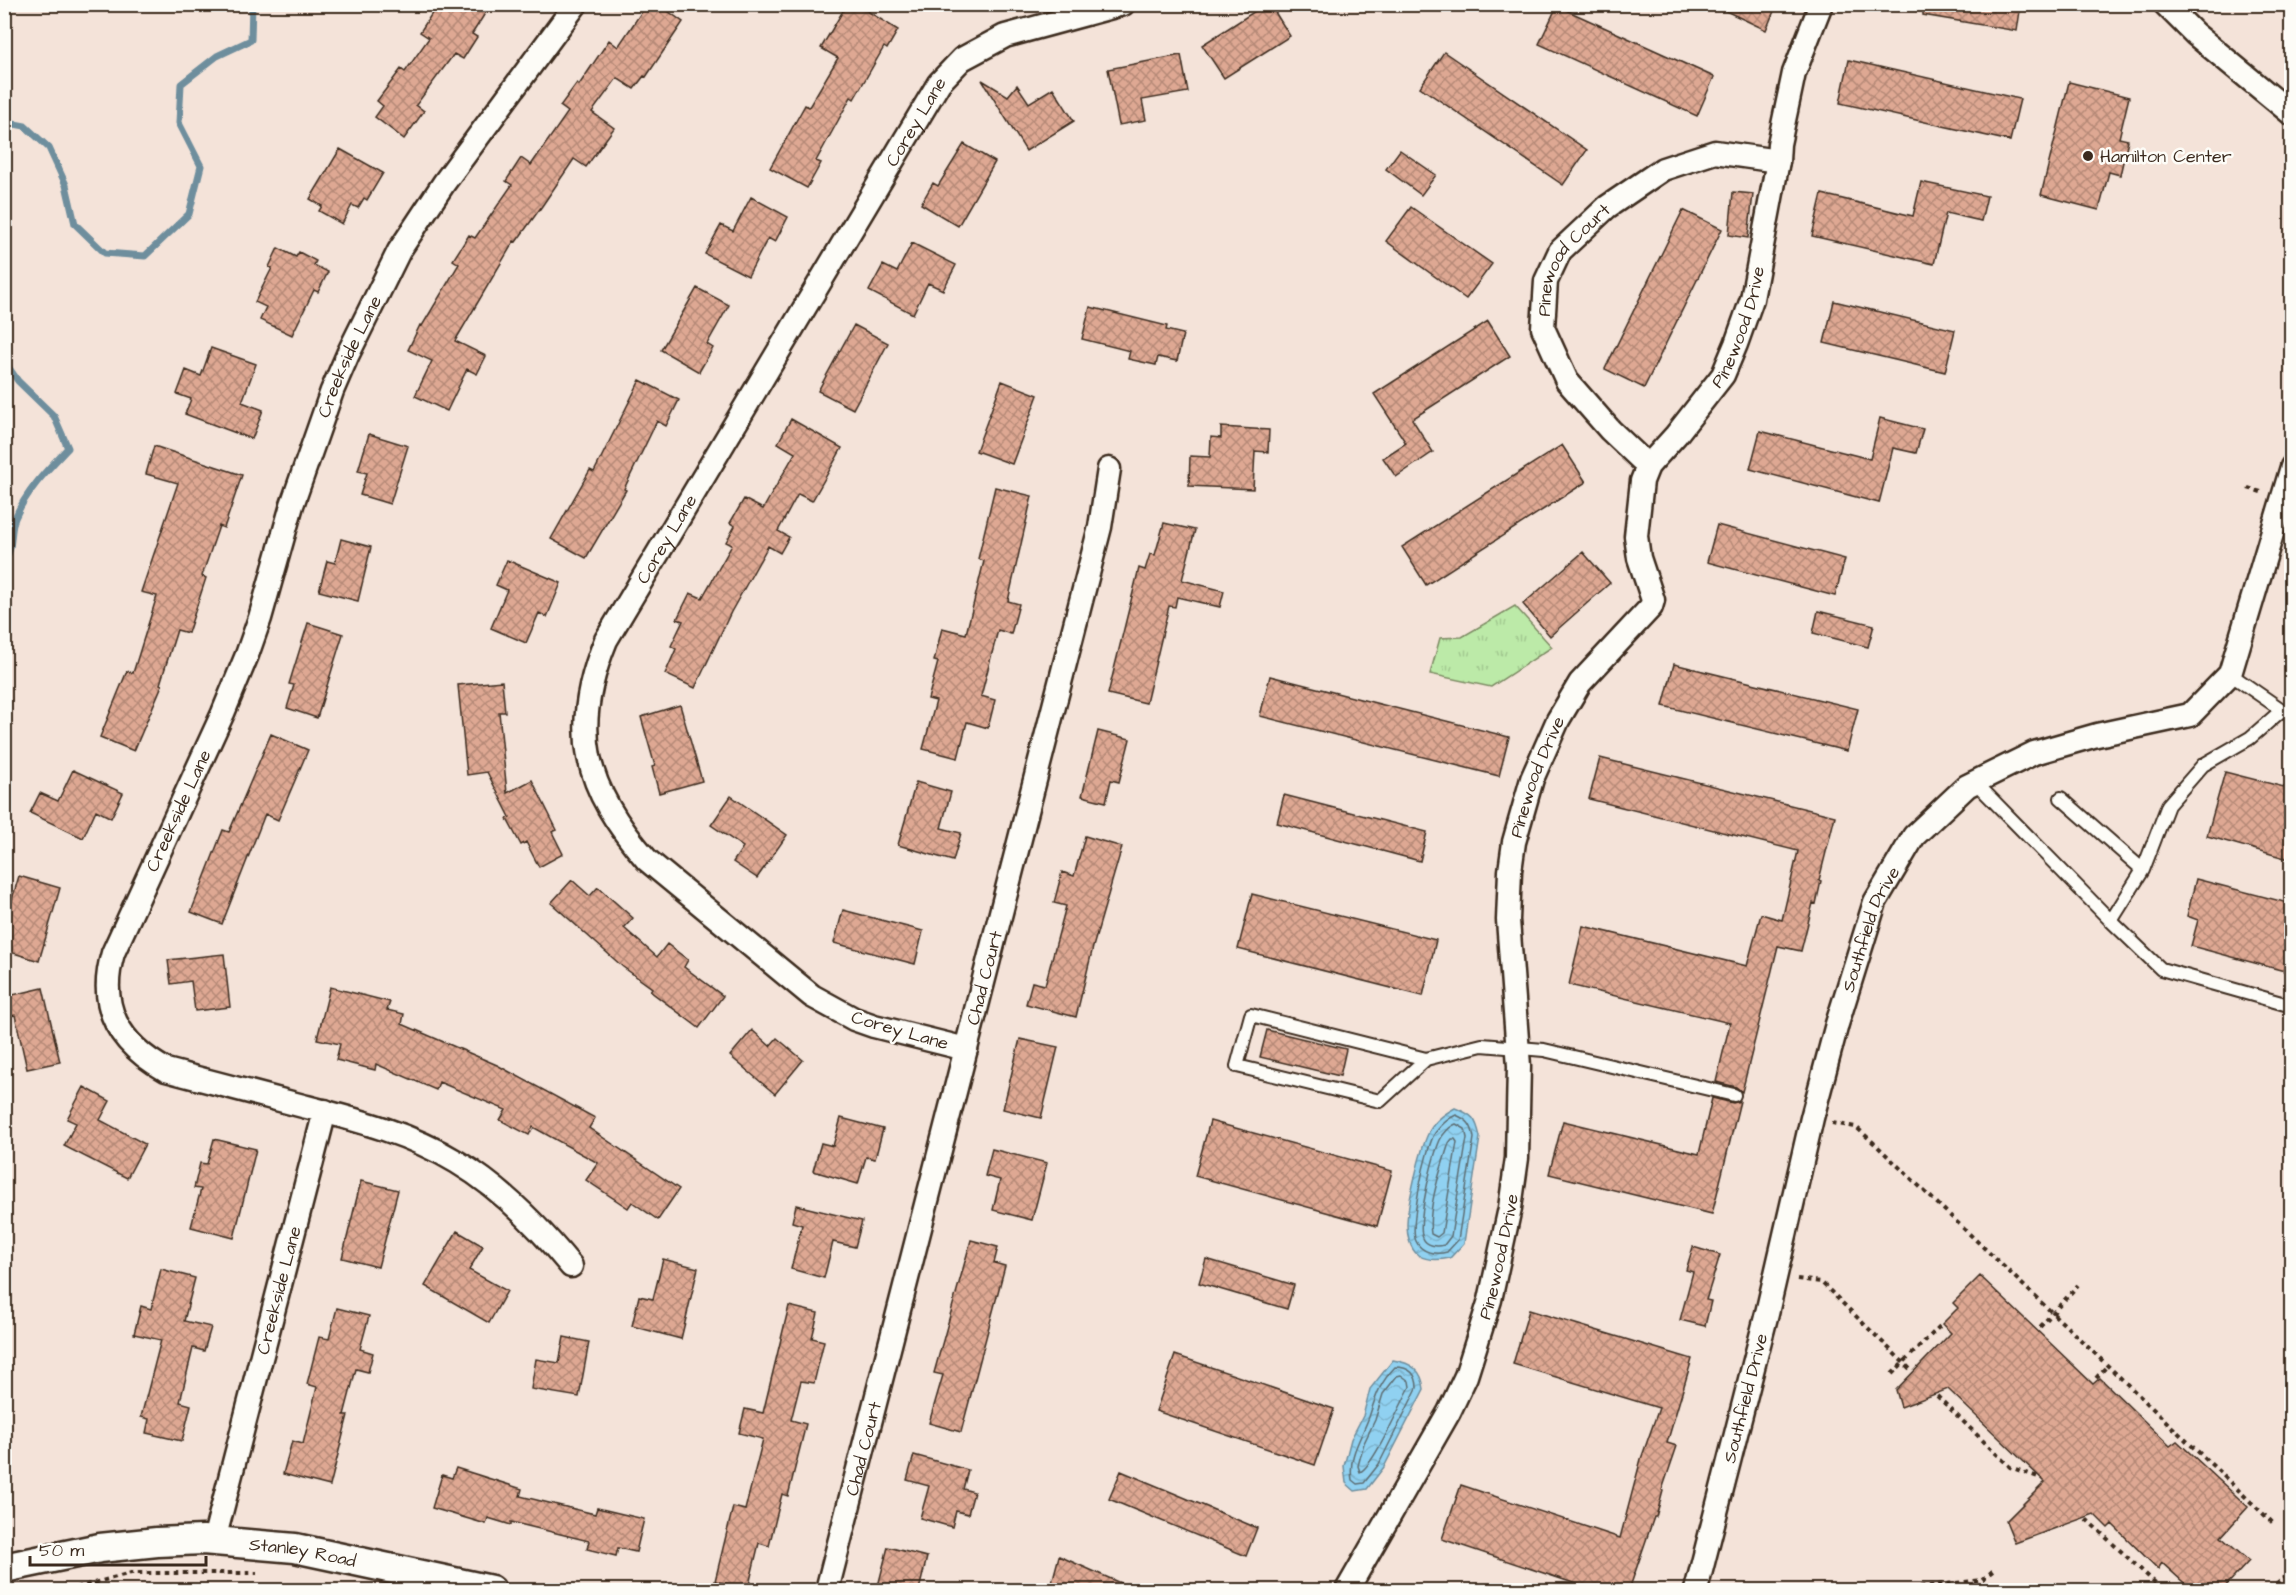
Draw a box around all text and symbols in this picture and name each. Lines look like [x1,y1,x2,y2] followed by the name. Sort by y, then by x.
[880,72,953,171] street label: Corey Lane
[2100,144,2232,169] place label: Hamilton Center
[2081,149,2095,163] marker: Hamilton Center
[1532,197,1617,317] street label: Pinewood Court
[1705,264,1771,393] street label: Pinewood Drive
[312,291,388,421] street label: Creekside Lane
[630,490,703,589] street label: Corey Lane
[1504,712,1571,841] street label: Pinewood Drive
[140,746,218,876] street label: Creekside Lane
[1836,862,1906,995] street label: Southfield Drive
[961,927,1009,1028] street label: Chad Court
[848,1005,952,1057] street label: Corey Lane
[1473,1192,1525,1323] street label: Pinewood Drive
[251,1223,308,1357] street label: Creekside Lane
[1717,1331,1774,1466] street label: Southfield Drive
[840,1398,888,1499] street label: Chad Court
[30,1529,206,1567] scale bar
[248,1532,358,1574] street label: Stanley Road
[39,1538,84,1563] text: 50 m

